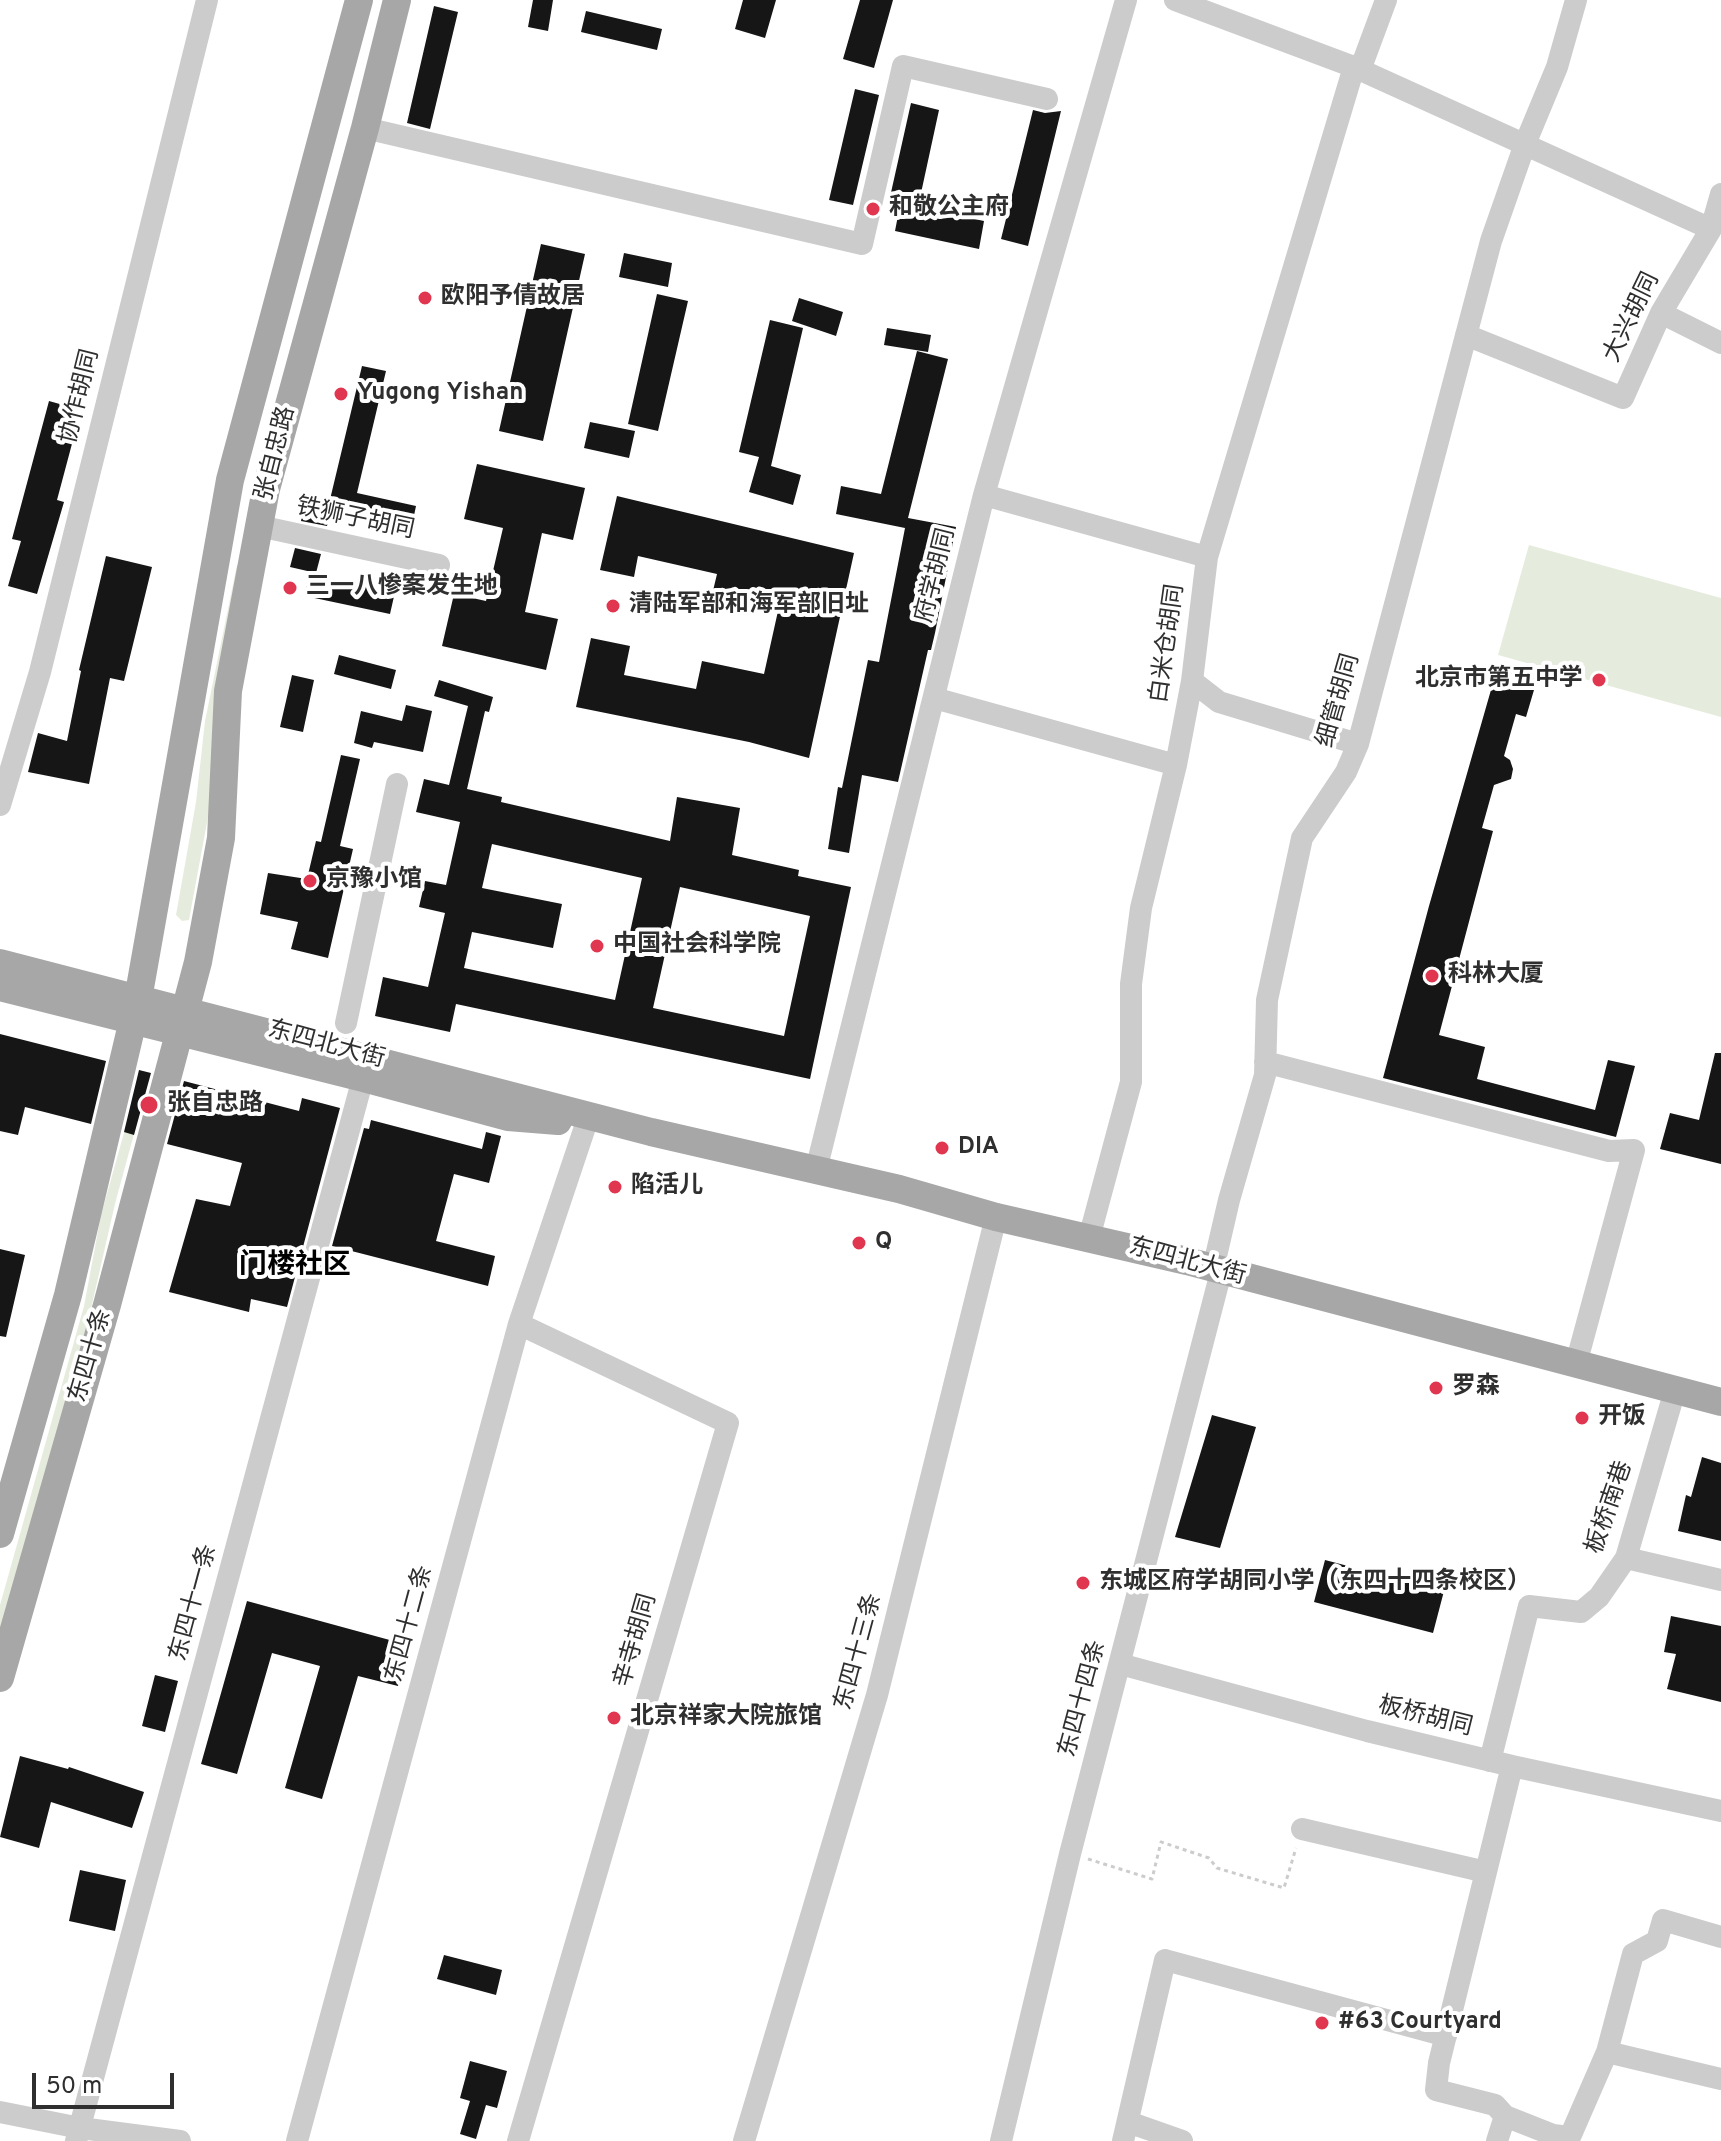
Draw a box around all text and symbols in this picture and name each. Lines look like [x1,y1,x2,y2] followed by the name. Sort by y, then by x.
[889,195,1009,223] place label: 和敬公主府
[864,200,882,218] marker: 和敬公主府
[1599,269,1667,367] street label: 大兴胡同
[441,284,585,312] place label: 欧阳予倩故居
[416,289,434,307] marker: 欧阳予倩故居
[55,347,107,447] street label: 协作胡同
[357,380,523,408] place label: Yugong Yishan
[332,385,350,403] marker: Yugong Yishan
[251,404,303,504] street label: 张自忠路
[293,493,417,547] street label: 铁狮子胡同
[911,526,963,626] street label: 府学胡同
[306,574,498,602] place label: 三一八惨案发生地
[281,579,299,597] marker: 三一八惨案发生地
[1146,583,1192,705] street label: 白米仓胡同
[629,592,869,620] place label: 清陆军部和海军部旧址
[604,597,622,615] marker: 清陆军部和海军部旧址
[1313,651,1367,751] street label: 细管胡同
[1415,666,1583,694] place label: 北京市第五中学
[1590,671,1608,689] marker: 北京市第五中学
[326,867,422,895] place label: 京豫小馆
[301,872,319,890] marker: 京豫小馆
[613,932,781,960] place label: 中国社会科学院
[588,937,606,955] marker: 中国社会科学院
[1448,962,1544,990] place label: 科林大厦
[1423,967,1441,985] marker: 科林大厦
[264,1017,388,1075] street label: 东四北大街
[167,1091,263,1119] place label: 张自忠路
[138,1094,160,1116] marker: 张自忠路
[958,1134,999,1162] place label: DIA
[933,1139,951,1157] marker: DIA
[631,1173,703,1201] place label: 陷活儿
[606,1178,624,1196] marker: 陷活儿
[875,1229,892,1257] place label: Q
[850,1234,868,1252] marker: Q
[1125,1234,1249,1292] street label: 东四北大街
[239,1250,351,1284] district label: 门楼社区
[65,1306,119,1406] street label: 东四十条
[1452,1374,1500,1402] place label: 罗森
[1427,1379,1445,1397] marker: 罗森
[1598,1404,1646,1432] place label: 开饭
[1573,1409,1591,1427] marker: 开饭
[1582,1458,1640,1558] street label: 板桥南巷
[166,1541,224,1665] street label: 东四十一条
[382,1562,440,1686] street label: 东四十二条
[1099,1569,1531,1597] place label: 东城区府学胡同小学（东四十四条校区）
[1074,1574,1092,1592] marker: 东城区府学胡同小学（东四十四条校区）
[831,1590,889,1714] street label: 东四十三条
[610,1591,664,1691] street label: 辛寺胡同
[1055,1637,1113,1761] street label: 东四十四条
[1375,1692,1475,1744] street label: 板桥胡同
[630,1704,822,1732] place label: 北京祥家大院旅馆
[605,1709,623,1727] marker: 北京祥家大院旅馆
[1338,2009,1502,2037] place label: #63 Courtyard
[1313,2014,1331,2032] marker: #63 Courtyard
[36,2057,178,2107] scale bar
[46,2072,102,2102] text: 50 m

